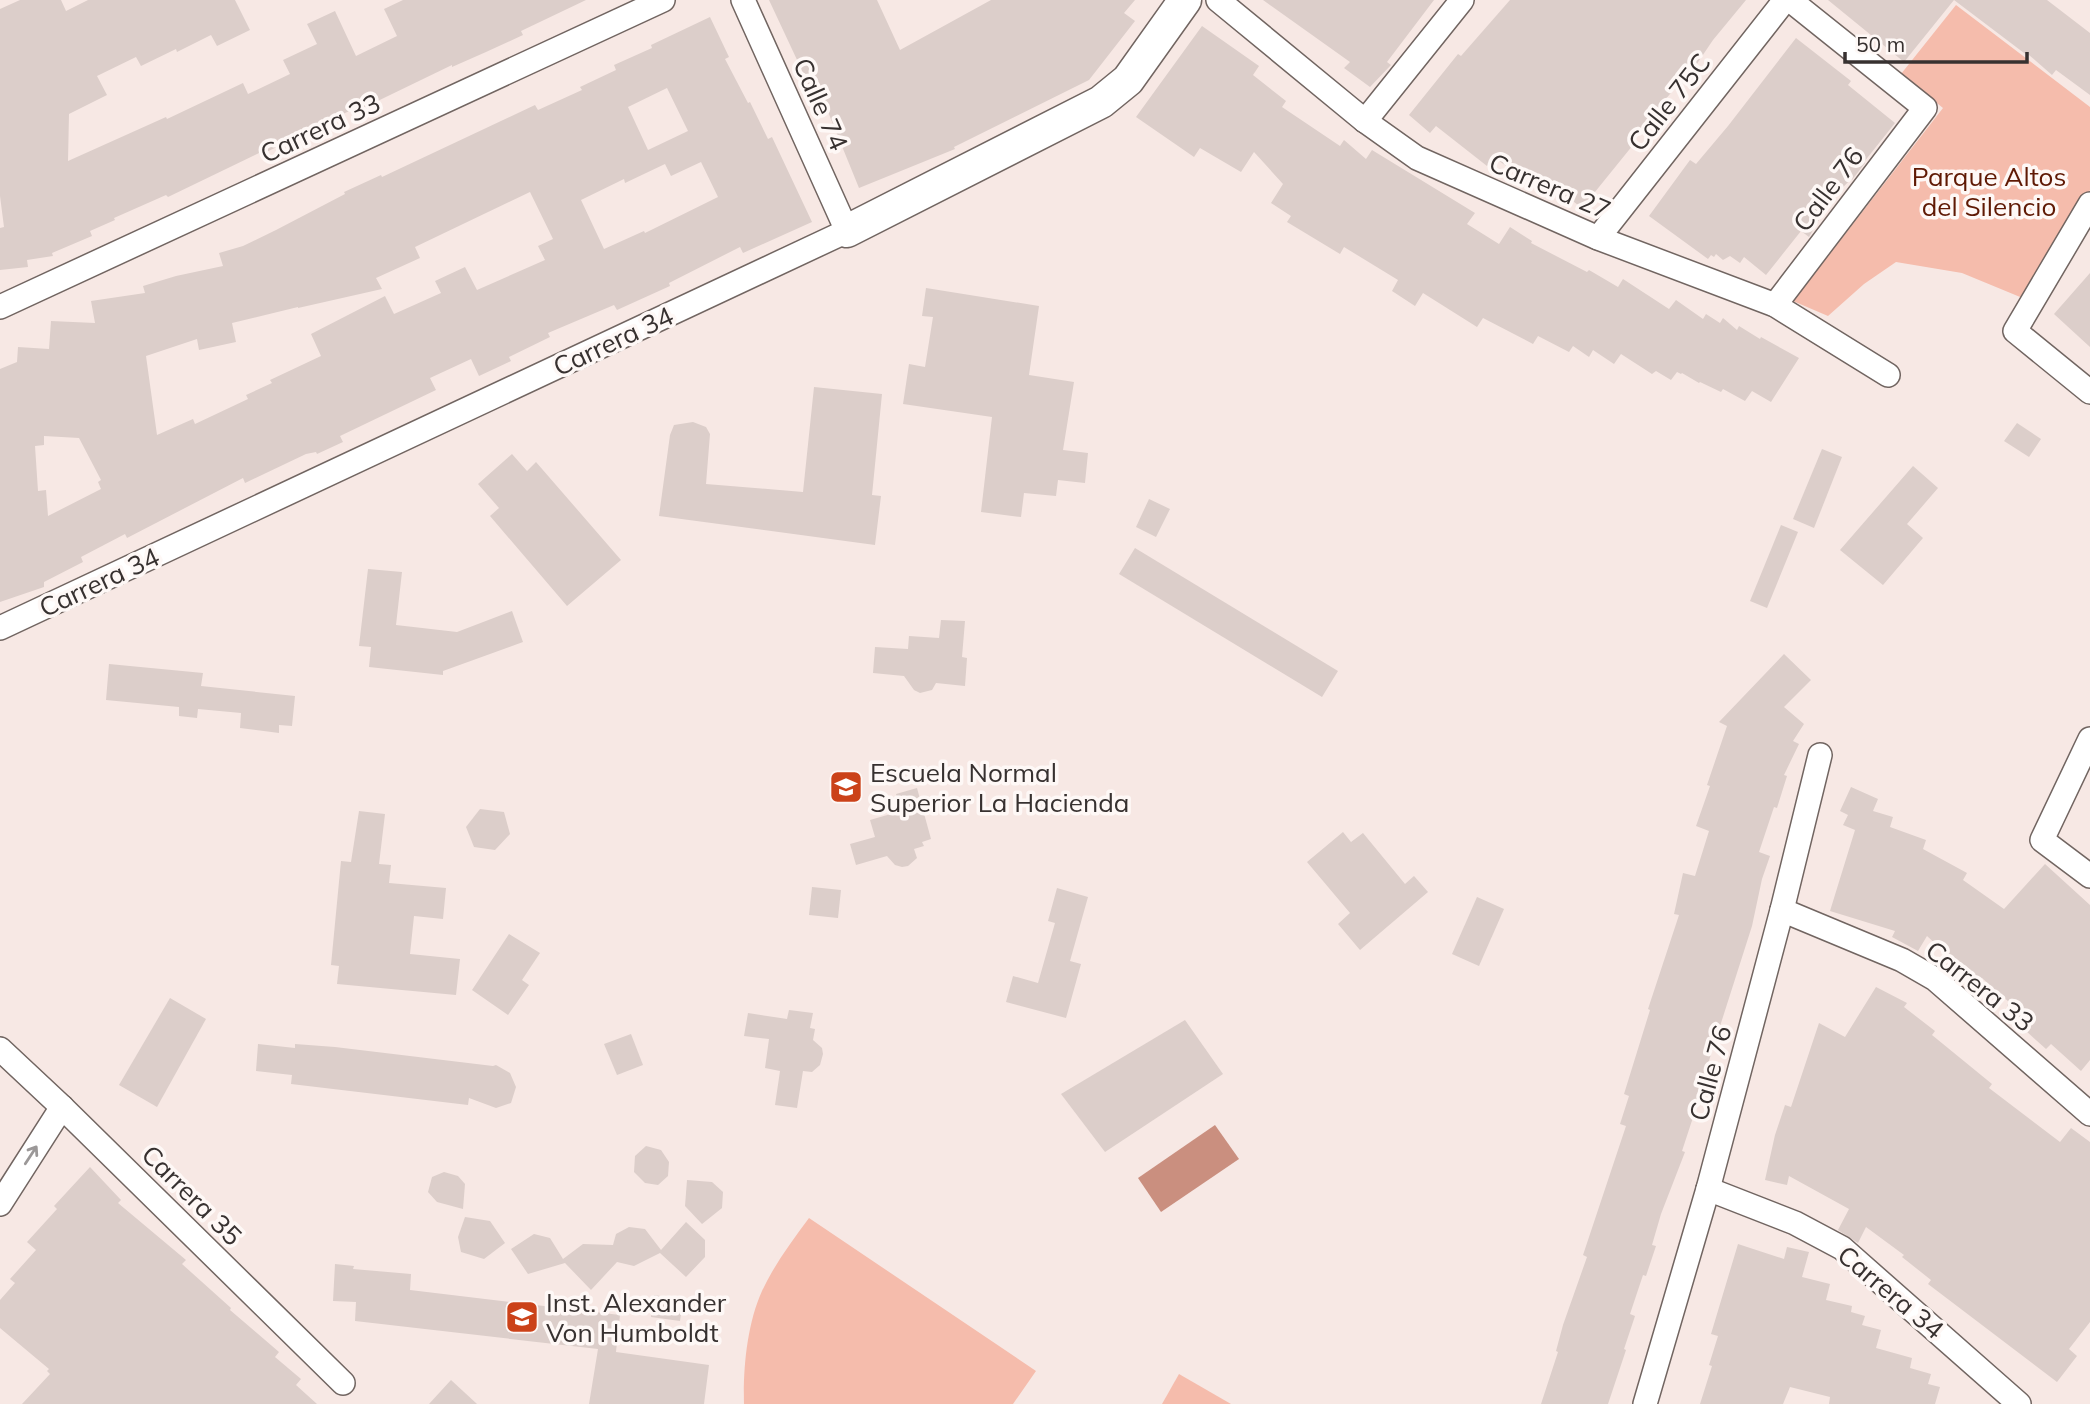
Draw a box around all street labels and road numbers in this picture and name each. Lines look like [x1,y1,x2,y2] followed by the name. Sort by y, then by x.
[1621,46,1717,158] street label: Calle 75C
[786,53,856,155] street label: Calle 74
[255,86,385,170] street label: Carrera 33
[1785,140,1871,238] street label: Calle 76
[1484,146,1616,226] street label: Carrera 27
[548,299,678,383] street label: Carrera 34
[34,540,164,624] street label: Carrera 34
[1919,933,2041,1039] street label: Carrera 33
[1681,1022,1739,1124] street label: Calle 76
[135,1138,249,1252] street label: Carrera 35
[1831,1238,1951,1346] street label: Carrera 34

